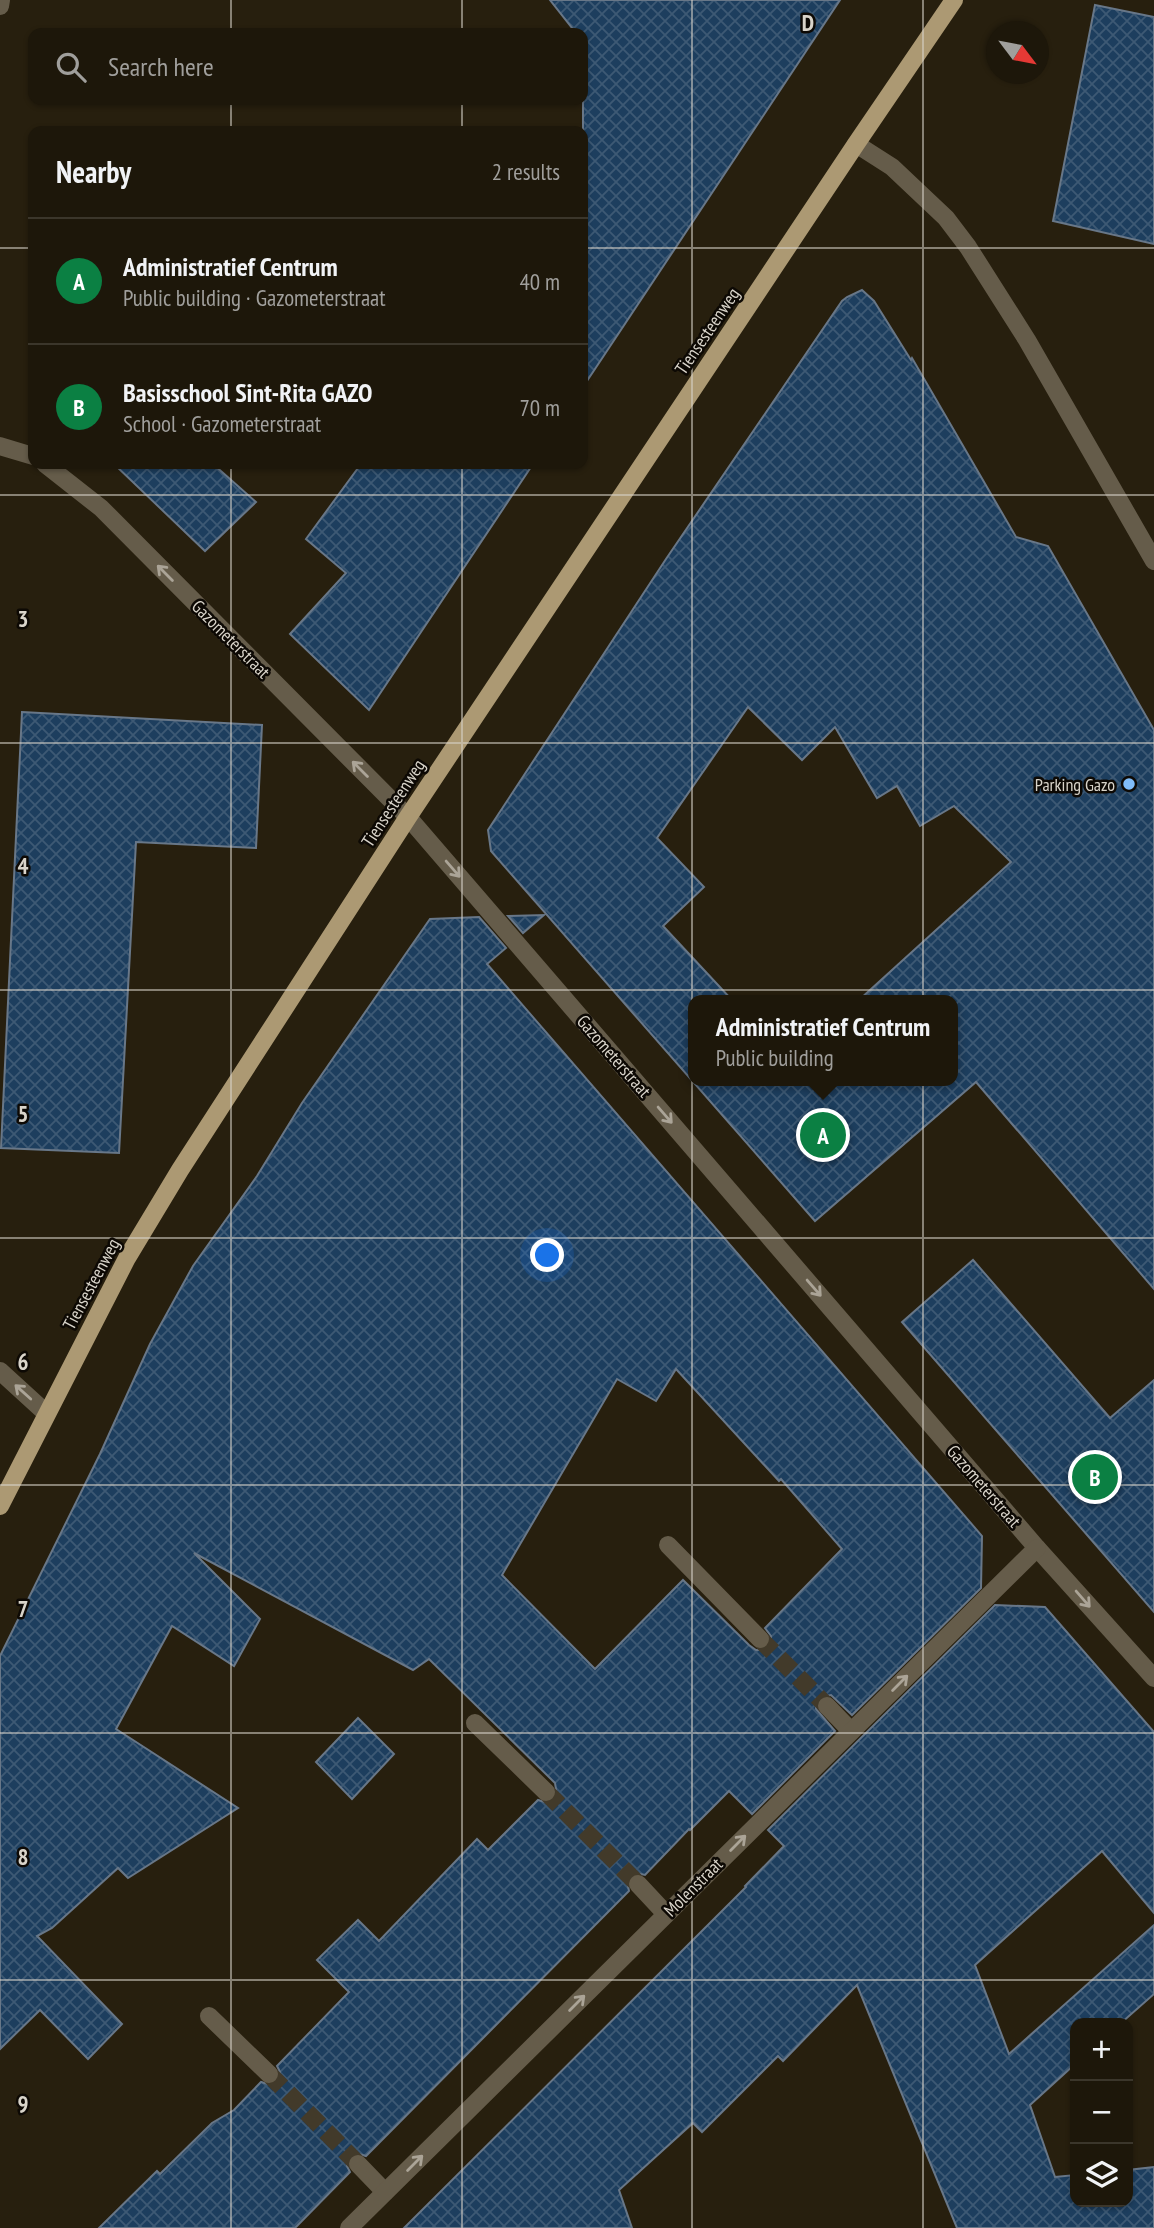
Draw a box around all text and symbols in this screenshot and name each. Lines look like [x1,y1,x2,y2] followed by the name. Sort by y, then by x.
[802,8,814,37] text: D
[986,21,1049,84] north arrow
[28,28,588,105] search box
[52,48,90,86] icon: search
[108,50,214,83] text: Search here
[56,152,131,191] text: Nearby
[492,157,560,186] text: 2 results
[123,250,338,283] text: Administratief Centrum
[73,267,85,296] text: A
[519,267,560,296] text: 40 m
[123,283,386,312] text: Public building · Gazometerstraat
[670,283,744,379] street label: Tiensesteenweg
[123,376,372,409] text: Basisschool Sint-Rita GAZO
[73,393,85,422] text: B
[519,393,560,422] text: 70 m
[123,409,321,438] text: School · Gazometerstraat
[157,564,174,581] one-way arrow
[187,595,275,683] street label: Gazometerstraat
[18,604,29,633] text: 3
[356,755,430,851] street label: Tiensesteenweg
[352,760,369,777] one-way arrow
[1035,773,1115,796] place label: Parking Gazo
[1121,776,1137,792] marker: Parking Gazo
[18,851,29,880] text: 4
[445,860,461,878] one-way arrow
[688,995,958,1086] popup
[572,1010,656,1102] street label: Gazometerstraat
[716,1010,930,1043] text: Administratief Centrum
[716,1043,834,1072] text: Public building
[18,1099,29,1128] text: 5
[657,1106,673,1124] one-way arrow
[800,1109,846,1161] pin: A
[57,1235,125,1333] street label: Tiensesteenweg
[530,1238,564,1272] your location
[806,1279,822,1297] one-way arrow
[18,1347,29,1376] text: 6
[14,1384,32,1400] one-way arrow
[942,1440,1026,1532] street label: Gazometerstraat
[1072,1451,1118,1503] pin: B
[1074,1590,1091,1607] one-way arrow
[18,1594,29,1623] text: 7
[891,1674,908,1691] one-way arrow
[730,1834,747,1851] one-way arrow
[18,1842,29,1871] text: 8
[659,1853,727,1921] street label: Molenstraat
[568,1994,585,2011] one-way arrow
[1070,2018,1133,2207] map controls
[1070,2018,1133,2081] button: +
[1070,2081,1133,2144] button: −
[18,2089,29,2118] text: 9
[1070,2144,1133,2207] button: layers
[406,2154,423,2171] one-way arrow

